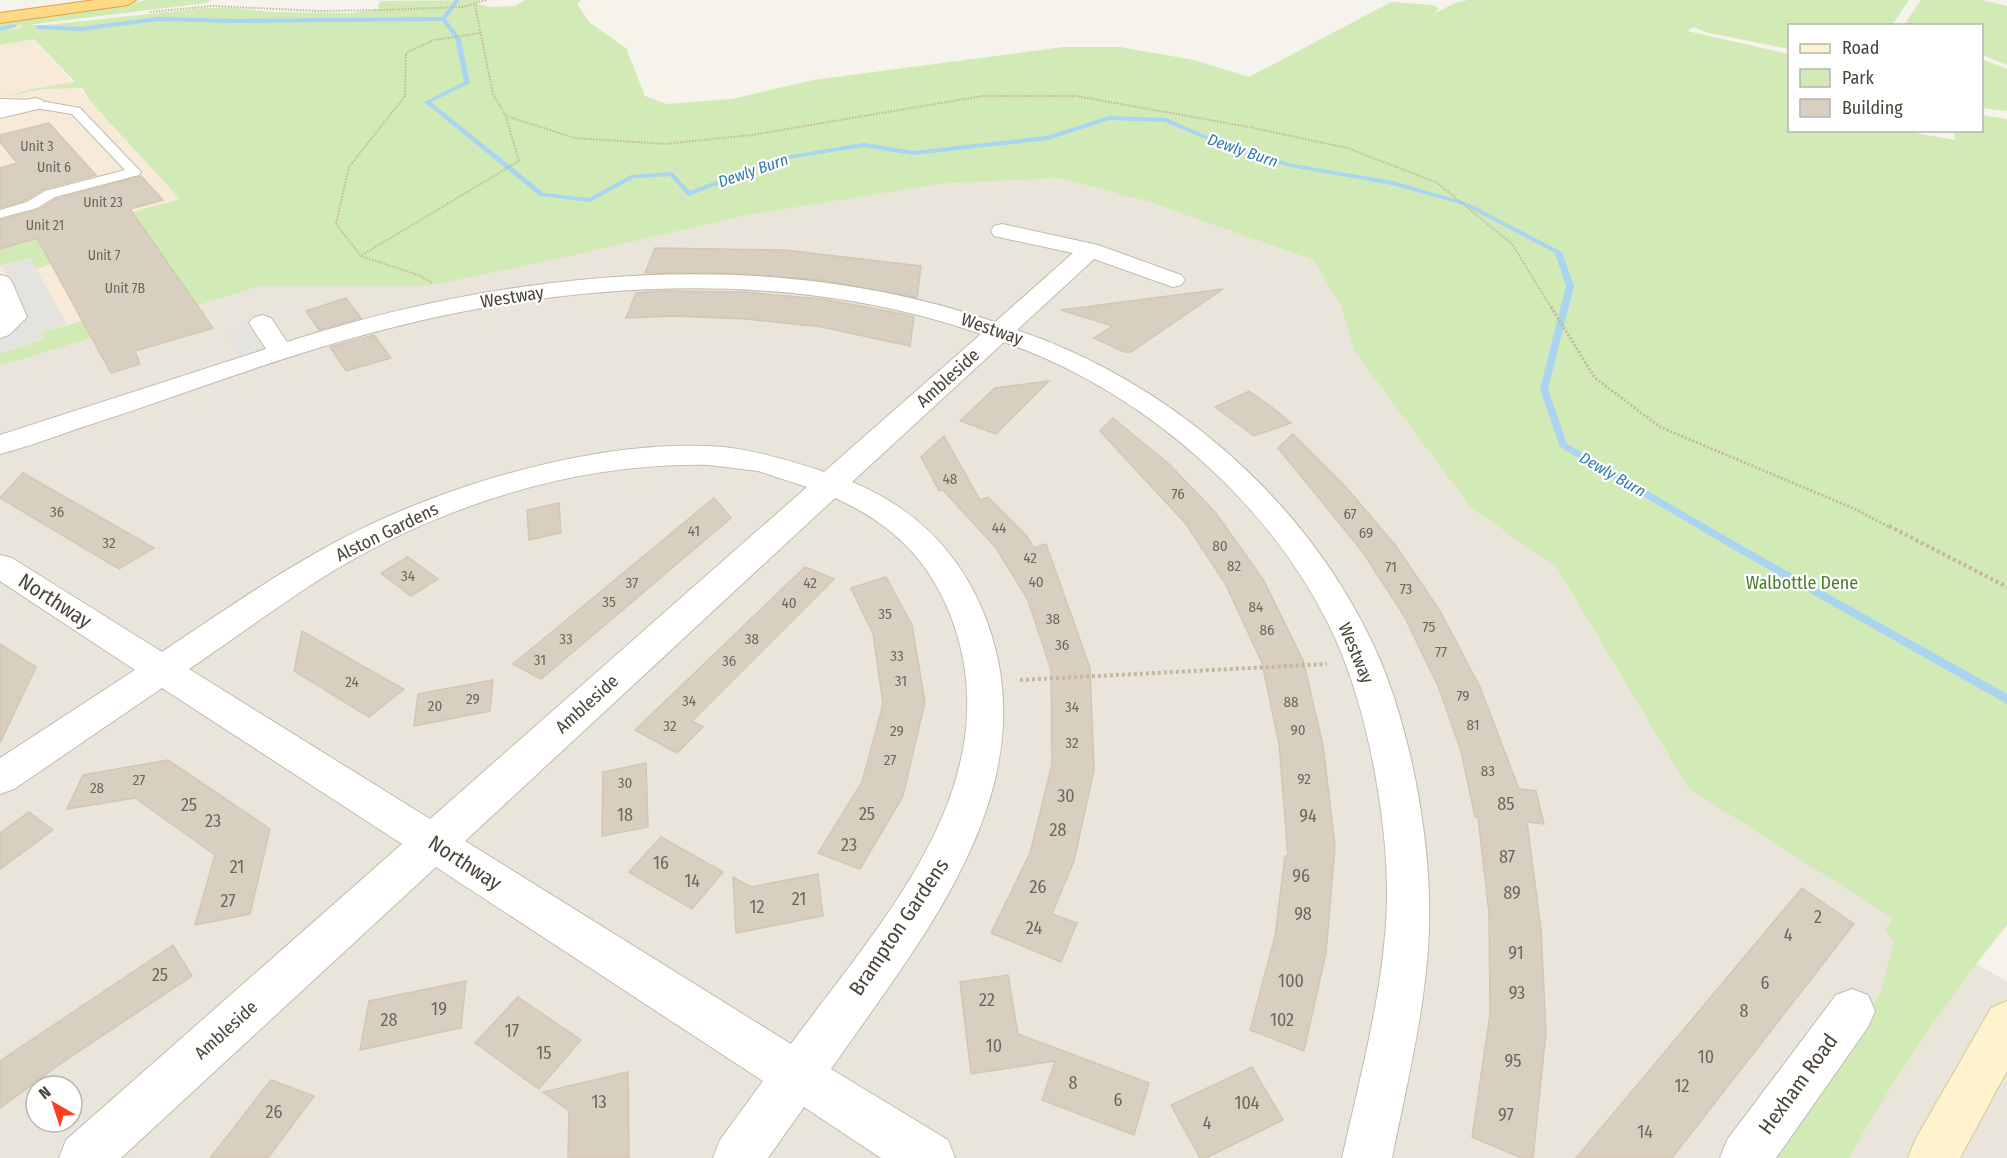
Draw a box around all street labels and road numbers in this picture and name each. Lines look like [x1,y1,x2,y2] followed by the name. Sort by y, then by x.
[479,281,545,313] street label: Westway
[958,308,1026,350] street label: Westway
[912,344,984,412] street label: Ambleside
[332,498,442,566] street label: Alston Gardens
[14,568,97,635] street label: Northway
[1333,619,1379,687] street label: Westway
[551,670,623,738] street label: Ambleside
[424,830,507,897] street label: Northway
[843,853,955,1001] street label: Brampton Gardens
[190,996,262,1064] street label: Ambleside
[1753,1029,1843,1139] street label: Hexham Road

